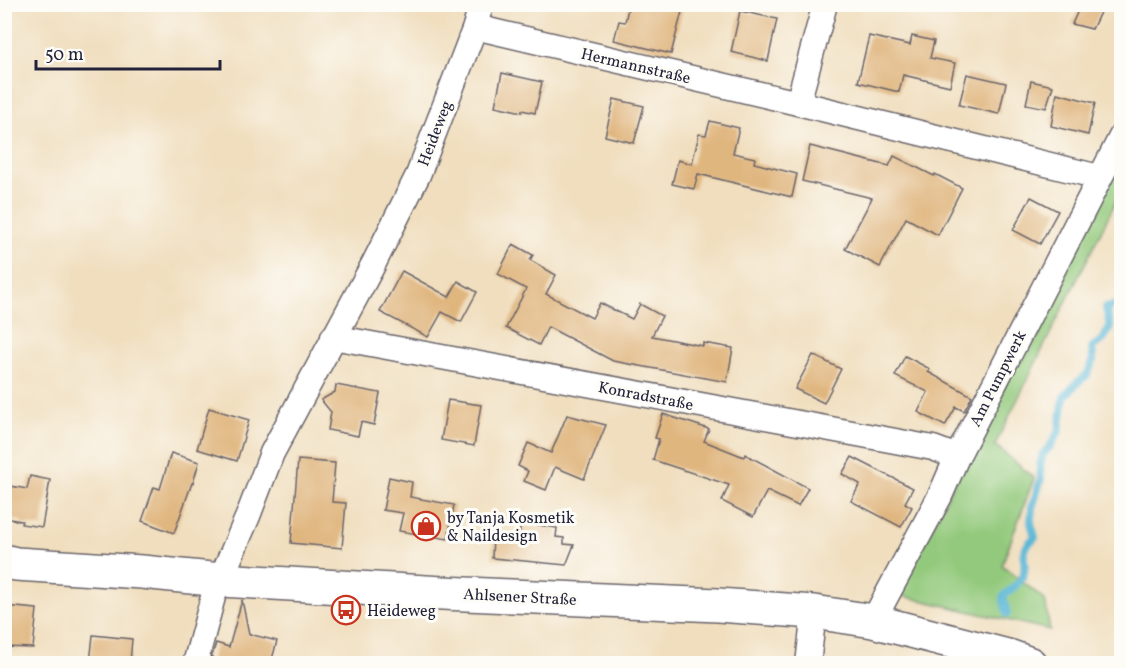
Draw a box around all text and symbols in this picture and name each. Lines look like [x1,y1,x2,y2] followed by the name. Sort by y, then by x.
[36,33,220,71] scale bar
[45,43,84,68] text: 50 m
[579,44,693,90] street label: Hermannstraße
[413,98,458,170] street label: Heideweg
[965,327,1033,431] street label: Am Pumpwerk
[596,377,695,417] street label: Konradstraße
[447,508,575,548] place label: by Tanja Kosmetik & Naildesign
[410,510,442,542] shop icon: by Tanja Kosmetik & Naildesign
[463,584,577,612] street label: Ahlsener Straße
[330,594,362,626] bus stop icon: Heideweg
[367,601,436,623] place label: Heideweg

